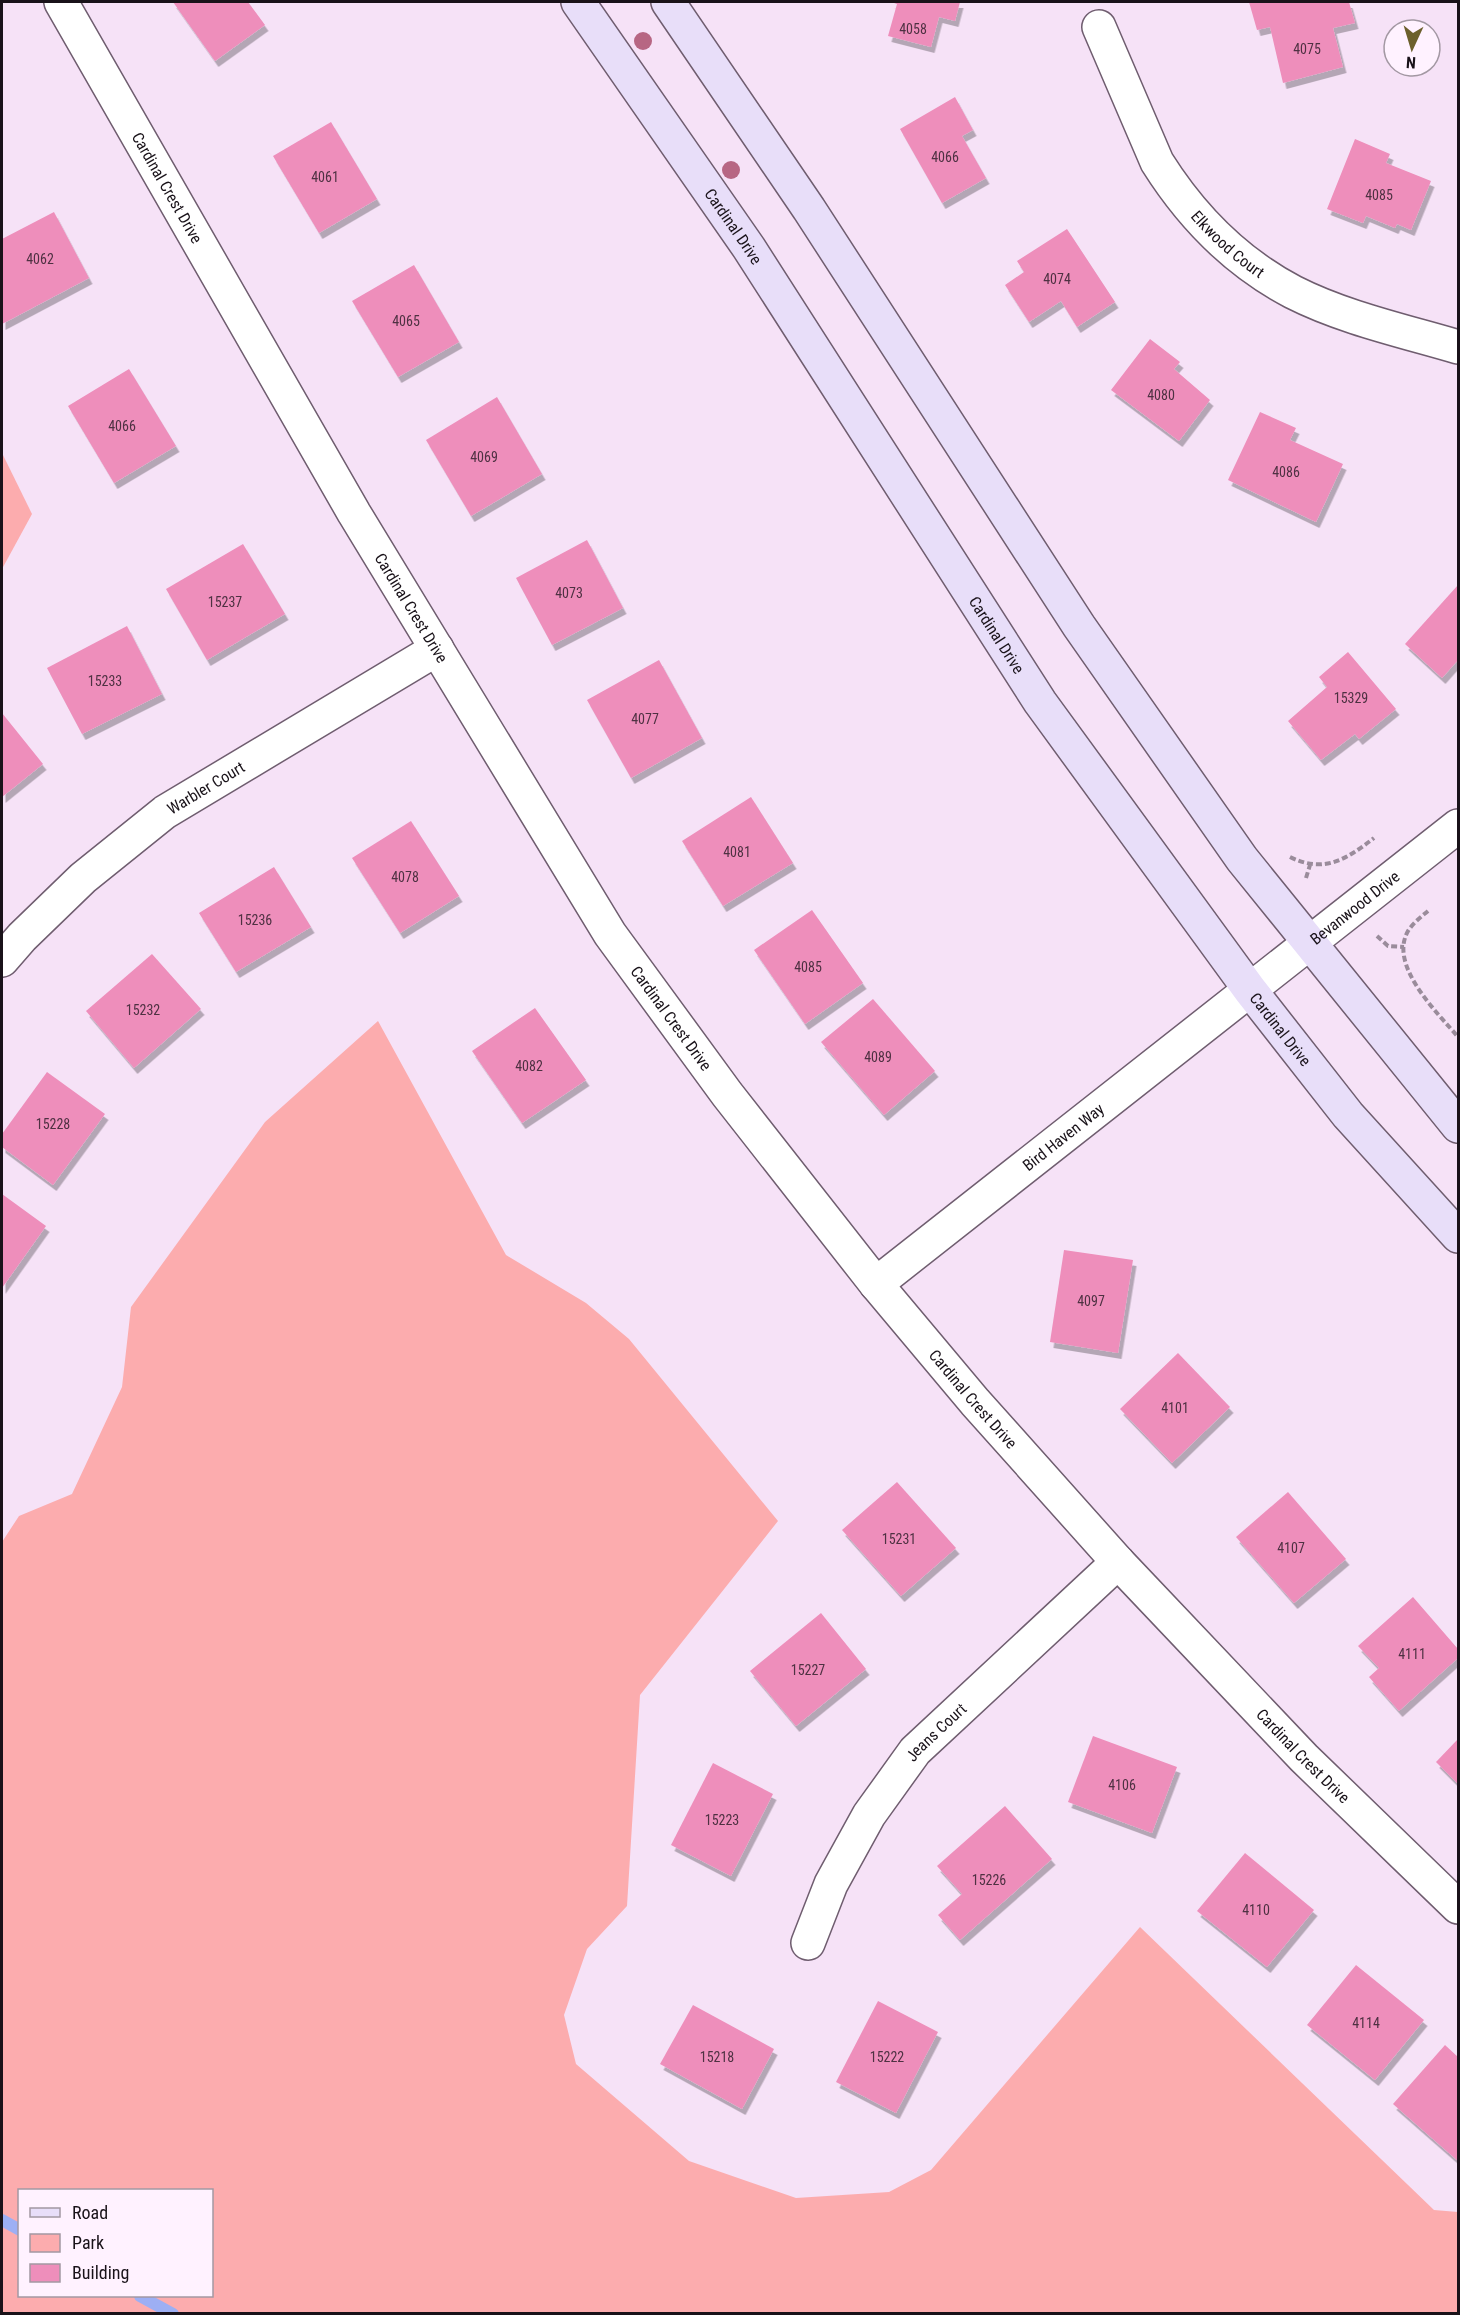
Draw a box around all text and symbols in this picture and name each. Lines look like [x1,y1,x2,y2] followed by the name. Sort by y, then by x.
[1382,18,1442,78] north arrow
[899,21,927,37] house number: 4058
[1293,41,1321,57] house number: 4075
[1405,53,1417,72] text: N
[128,129,207,247] street label: Cardinal Crest Drive
[931,149,959,165] house number: 4066
[311,169,339,185] house number: 4061
[701,185,766,268] street label: Cardinal Drive
[1365,187,1393,203] house number: 4085
[1187,207,1268,282] street label: Elkwood Court
[26,251,54,267] house number: 4062
[1043,271,1071,287] house number: 4074
[392,313,420,329] house number: 4065
[1147,387,1175,403] house number: 4080
[108,418,136,434] house number: 4066
[470,449,498,465] house number: 4069
[1272,464,1300,480] house number: 4086
[371,550,452,666] street label: Cardinal Crest Drive
[555,585,583,601] house number: 4073
[965,593,1029,677] street label: Cardinal Drive
[208,594,242,610] house number: 15237
[88,673,122,689] house number: 15233
[1334,690,1368,706] house number: 15329
[631,711,659,727] house number: 4077
[163,757,248,818] street label: Warbler Court
[723,844,751,860] house number: 4081
[1306,866,1403,948] street label: Bevanwood Drive
[391,869,419,885] house number: 4078
[238,912,272,928] house number: 15236
[794,959,822,975] house number: 4085
[627,962,716,1074] street label: Cardinal Crest Drive
[1246,989,1315,1070] street label: Cardinal Drive
[126,1002,160,1018] house number: 15232
[864,1049,892,1065] house number: 4089
[515,1058,543,1074] house number: 4082
[1019,1099,1108,1175] street label: Bird Haven Way
[36,1116,70,1132] house number: 15228
[1077,1293,1105,1309] house number: 4097
[925,1345,1021,1452] street label: Cardinal Crest Drive
[1161,1400,1189,1416] house number: 4101
[882,1531,916,1547] house number: 15231
[1277,1540,1305,1556] house number: 4107
[1398,1646,1426,1662] house number: 4111
[791,1662,825,1678] house number: 15227
[901,1699,970,1765] street label: Jeans Court
[1253,1705,1354,1807] street label: Cardinal Crest Drive
[1108,1777,1136,1793] house number: 4106
[705,1812,739,1828] house number: 15223
[972,1872,1006,1888] house number: 15226
[1242,1902,1270,1918] house number: 4110
[1352,2015,1380,2031] house number: 4114
[700,2049,734,2065] house number: 15218
[870,2049,904,2065] house number: 15222
[18,2189,213,2297] legend
[72,2202,108,2223] text: Road
[72,2232,104,2253] text: Park
[72,2262,129,2283] text: Building

